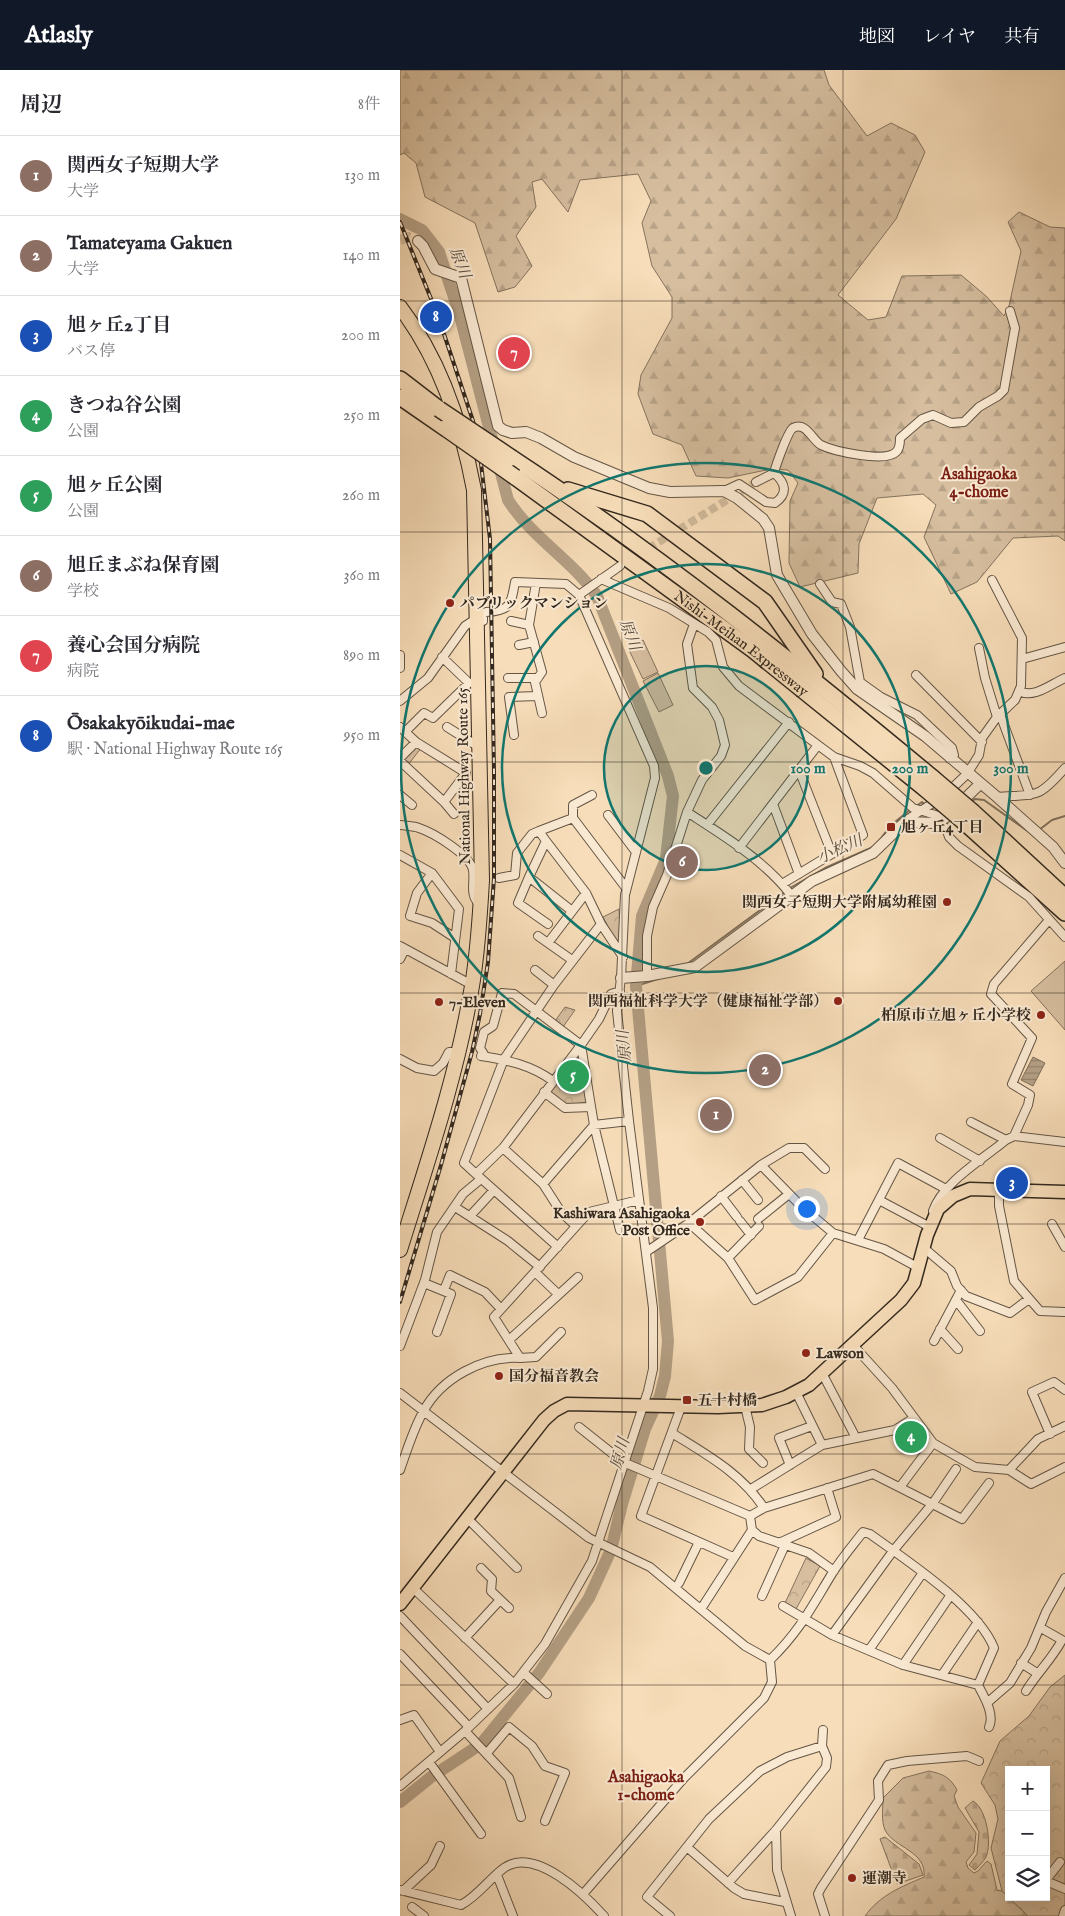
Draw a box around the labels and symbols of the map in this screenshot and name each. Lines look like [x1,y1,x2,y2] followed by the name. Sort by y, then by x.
[444,244,475,283] water label: 原川
[420,298,452,336] pin: 8
[498,334,530,372] pin: 7
[940,465,1018,503] district label: Asahigaoka 4-chome
[670,586,813,701] street label: Nishi-Meihan Expressway
[460,594,608,613] place label: パブリックマンション
[444,597,456,609] marker: パブリックマンション
[614,616,645,655] water label: 原川
[453,687,475,865] street label: National Highway Route 165
[697,759,715,777] centre of rings
[790,759,826,778] text: 100 m
[892,759,929,778] text: 200 m
[993,759,1029,778] text: 300 m
[901,818,983,837] place label: 旭ヶ丘4丁目
[885,821,897,833] marker: 旭ヶ丘4丁目
[814,830,868,869] water label: 小松川
[666,843,698,881] pin: 6
[742,893,937,912] place label: 関西女子短期大学附属幼稚園
[941,896,953,908] marker: 関西女子短期大学附属幼稚園
[588,992,828,1011] place label: 関西福祉科学大学（健康福祉学部）
[449,993,506,1012] place label: 7-Eleven
[832,995,844,1007] marker: 関西福祉科学大学（健康福祉学部）
[433,996,445,1008] marker: 7-Eleven
[881,1006,1031,1025] place label: 柏原市立旭ヶ丘小学校
[1035,1009,1047,1021] marker: 柏原市立旭ヶ丘小学校
[613,1027,636,1063] water label: 原川
[749,1051,781,1089] pin: 2
[557,1057,589,1095] pin: 5
[700,1096,732,1134] pin: 1
[996,1164,1028,1202] pin: 3
[794,1196,820,1222] your location
[553,1204,691,1240] place label: Kashiwara Asahigaoka Post Office
[694,1216,706,1228] marker: Kashiwara Asahigaoka Post Office
[816,1344,864,1363] place label: Lawson
[800,1347,812,1359] marker: Lawson
[509,1367,599,1386] place label: 国分福音教会
[493,1370,505,1382] marker: 国分福音教会
[697,1391,757,1410] place label: 五十村橋
[681,1394,693,1406] marker: 五十村橋
[895,1418,927,1456] pin: 4
[607,1434,636,1472] water label: 原川
[607,1768,685,1806] district label: Asahigaoka 1-chome
[862,1869,907,1888] place label: 運潮寺
[846,1872,858,1884] marker: 運潮寺

